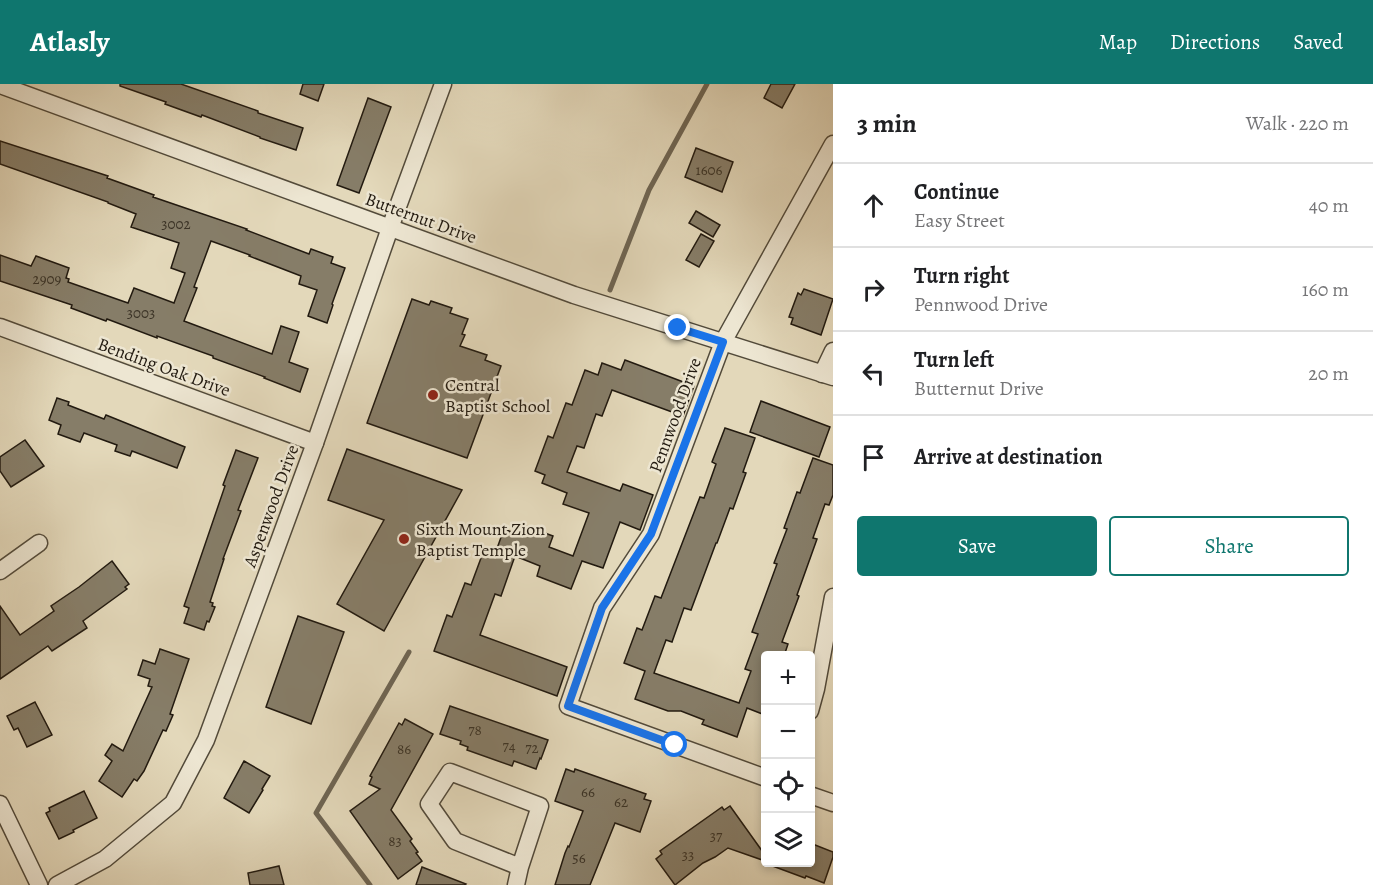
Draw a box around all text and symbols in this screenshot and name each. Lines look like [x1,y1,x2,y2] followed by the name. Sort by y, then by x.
[30,23,109,61] text: Atlasly
[1099,28,1137,56] text: Map
[1170,28,1260,56] text: Directions
[1293,28,1343,56] text: Saved
[857,106,917,141] text: 3 min
[1246,110,1349,137] text: Walk · 220 m
[696,160,723,180] house number: 1606
[914,177,999,207] text: Continue
[362,187,480,249] street label: Butternut Drive
[857,189,890,222] icon: ahead
[1309,192,1349,219] text: 40 m
[914,207,1005,234] text: Easy Street
[161,214,191,234] house number: 3002
[914,261,1010,291] text: Turn right
[33,269,62,289] house number: 2909
[857,273,890,306] icon: right
[1302,276,1349,303] text: 160 m
[914,291,1048,318] text: Pennwood Drive
[127,303,155,323] house number: 3003
[664,314,690,340] route end
[94,332,234,402] street label: Bending Oak Drive
[914,345,994,375] text: Turn left
[643,354,707,476] street label: Pennwood Drive
[857,357,890,390] icon: left
[1308,360,1349,387] text: 20 m
[445,373,551,418] place label: Central Baptist School
[914,375,1044,402] text: Butternut Drive
[426,388,440,402] marker: Central Baptist School
[237,441,304,572] street label: Aspenwood Drive
[857,441,890,474] icon: arrive
[914,442,1103,472] text: Arrive at destination
[857,516,1097,576] button: Save
[1109,516,1349,576] button: Share
[416,517,545,562] place label: Sixth Mount Zion Baptist Temple
[397,532,411,546] marker: Sixth Mount Zion Baptist Temple
[761,651,815,867] map controls
[761,651,815,705] button: +
[761,705,815,759] button: −
[468,720,482,740] house number: 78
[661,731,687,757] route start
[502,736,516,756] house number: 74
[525,738,539,758] house number: 72
[397,739,411,759] house number: 86
[761,759,815,813] button: locate
[581,782,595,802] house number: 66
[614,792,628,812] house number: 62
[761,813,815,867] button: layers
[710,826,723,846] house number: 37
[388,831,402,851] house number: 83
[682,845,694,865] house number: 33
[572,848,586,868] house number: 56

